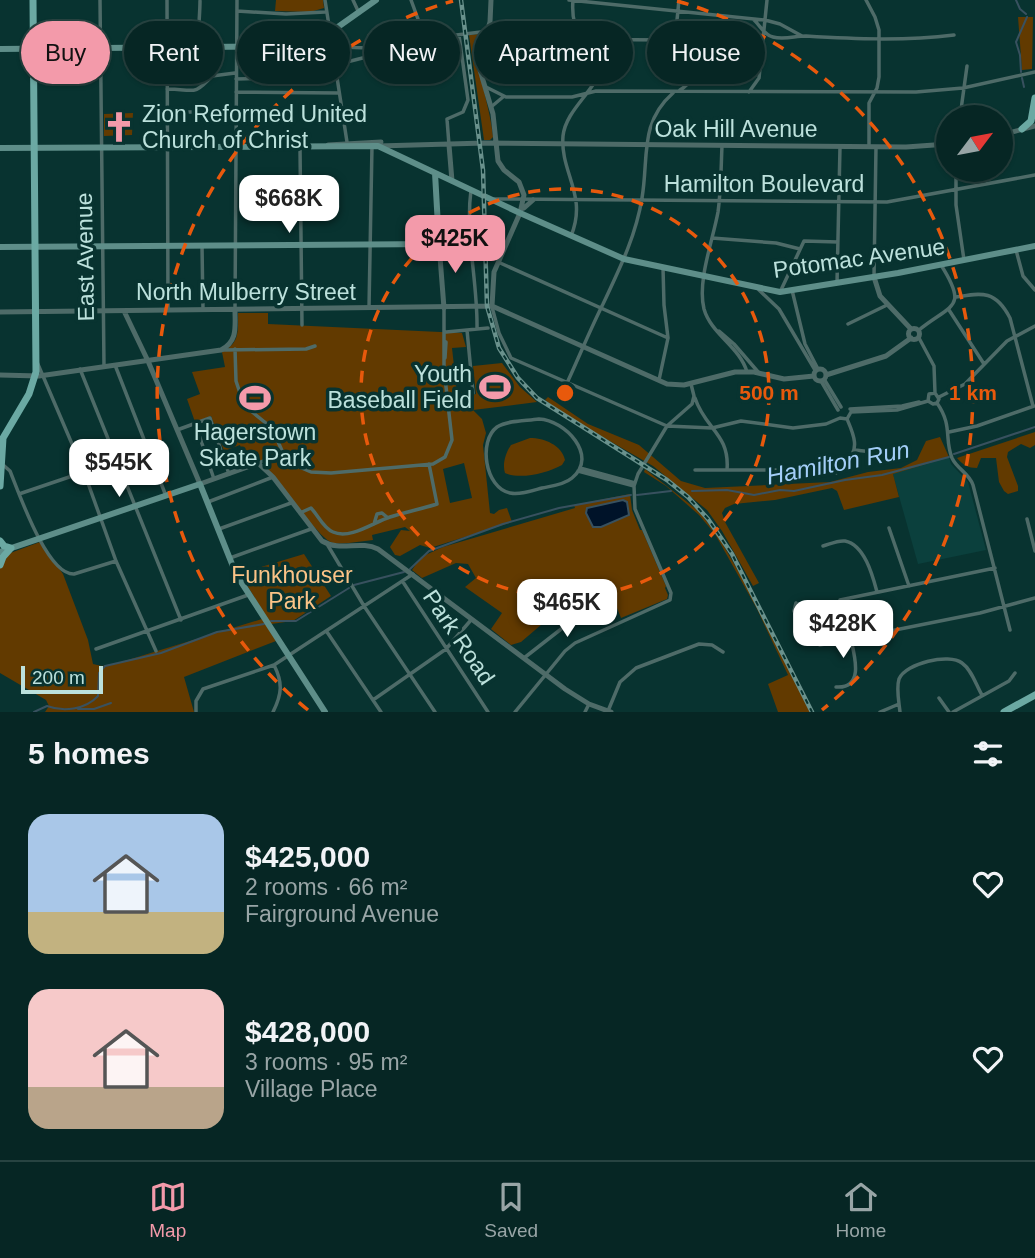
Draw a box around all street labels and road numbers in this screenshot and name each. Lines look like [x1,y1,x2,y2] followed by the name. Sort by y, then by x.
[654,116,818,142] street label: Oak Hill Avenue
[664,171,864,197] street label: Hamilton Boulevard
[71,192,99,322] street label: East Avenue
[771,233,947,283] street label: Potomac Avenue
[136,279,357,305] street label: North Mulberry Street
[418,585,500,689] street label: Park Road

